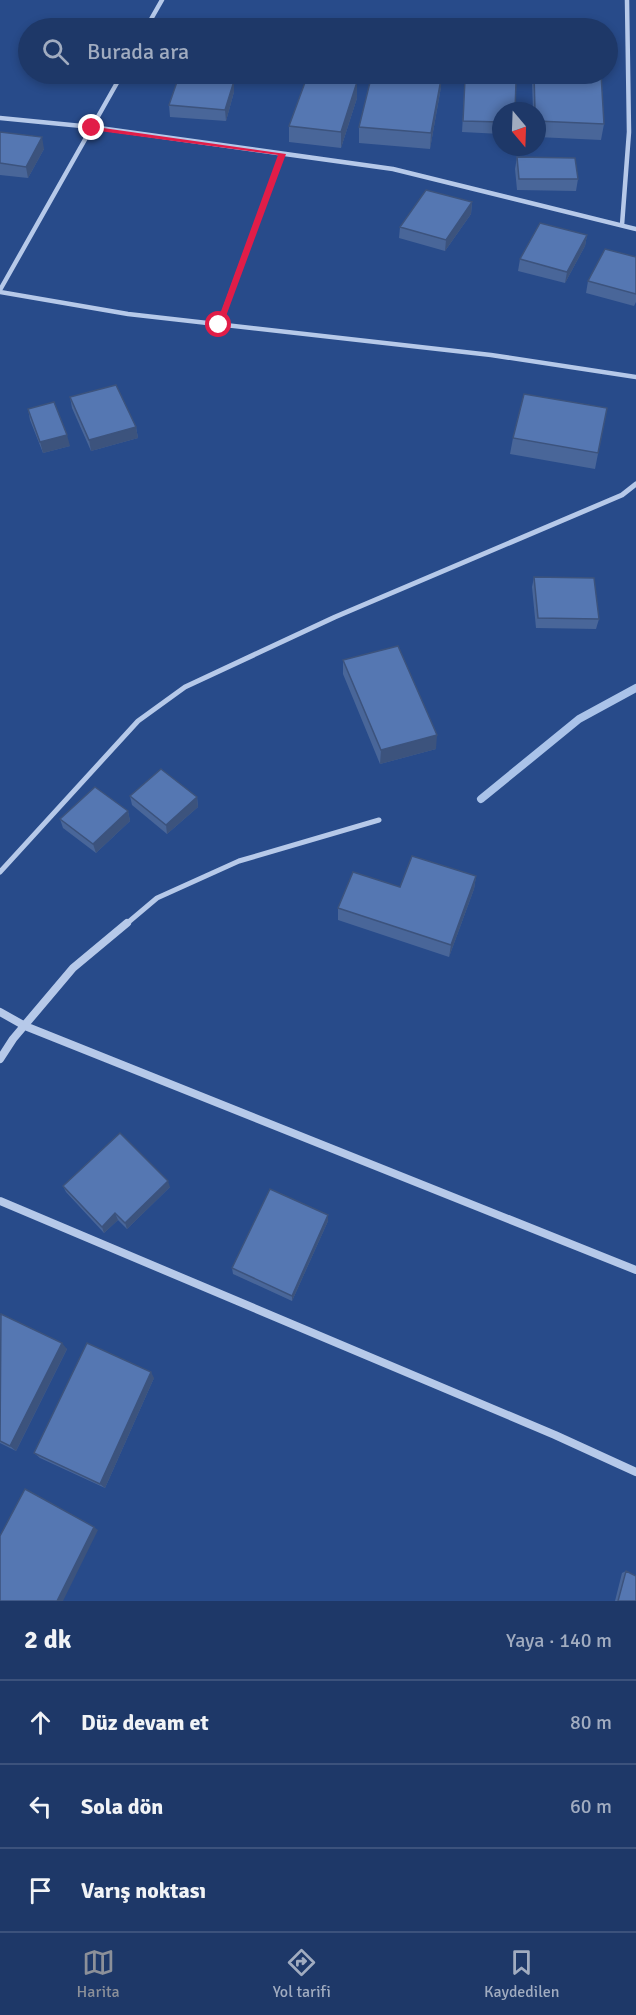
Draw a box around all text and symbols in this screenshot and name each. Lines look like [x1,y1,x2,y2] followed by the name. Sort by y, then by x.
[18,18,618,84] search box
[39,35,72,68] icon: search
[87,38,189,65] text: Burada ara
[492,102,546,156] north arrow
[78,114,104,140] route end
[205,311,231,337] route start
[24,1624,71,1656] text: 2 dk
[506,1628,612,1653] text: Yaya · 140 m
[24,1706,57,1739] icon: ahead
[81,1709,209,1736] text: Düz devam et
[570,1710,612,1735] text: 80 m
[24,1790,57,1823] icon: left
[81,1793,163,1820] text: Sola dön
[570,1794,612,1819] text: 60 m
[24,1874,57,1907] icon: arrive
[81,1877,206,1904] text: Varış noktası
[77,1946,120,2002] tab: Harita
[273,1946,331,2002] tab: Yol tarifi
[484,1946,559,2002] tab: Kaydedilen

